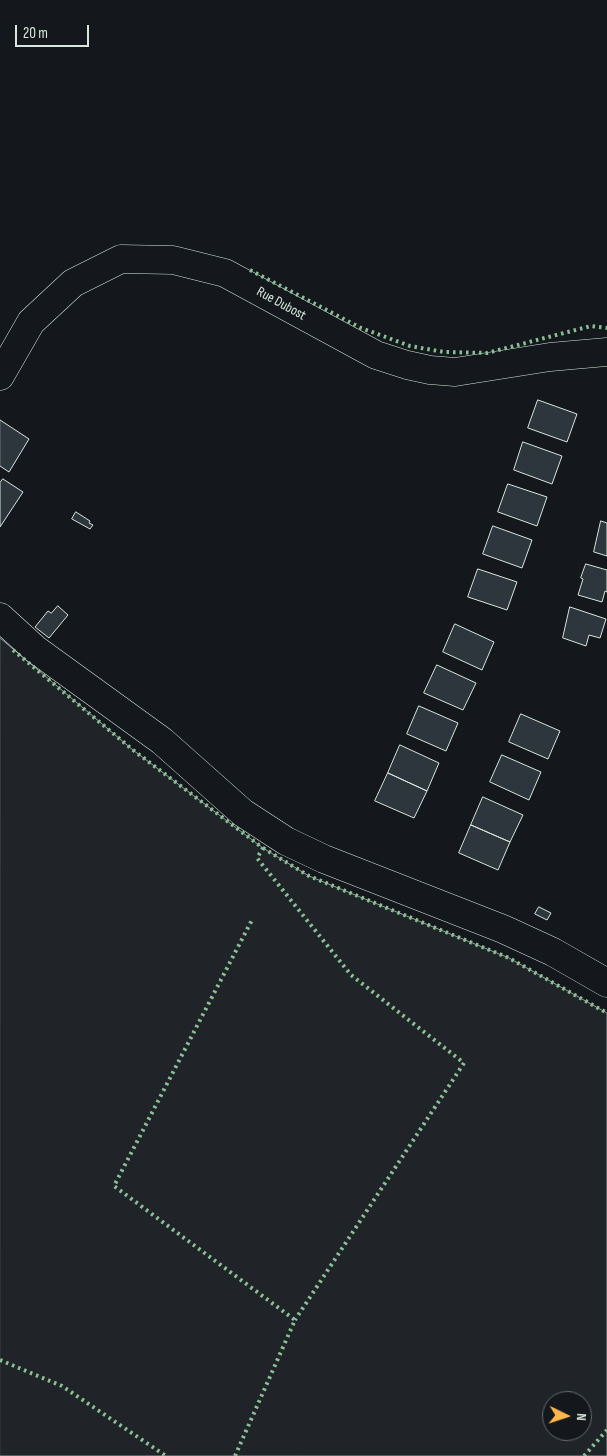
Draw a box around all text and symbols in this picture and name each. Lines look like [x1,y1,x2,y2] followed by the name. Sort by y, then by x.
[18,15,91,47] scale bar
[23,24,48,43] text: 20 m
[253,284,309,324] street label: Rue Dubost
[542,1391,592,1441] north arrow
[573,1413,590,1421] text: N

